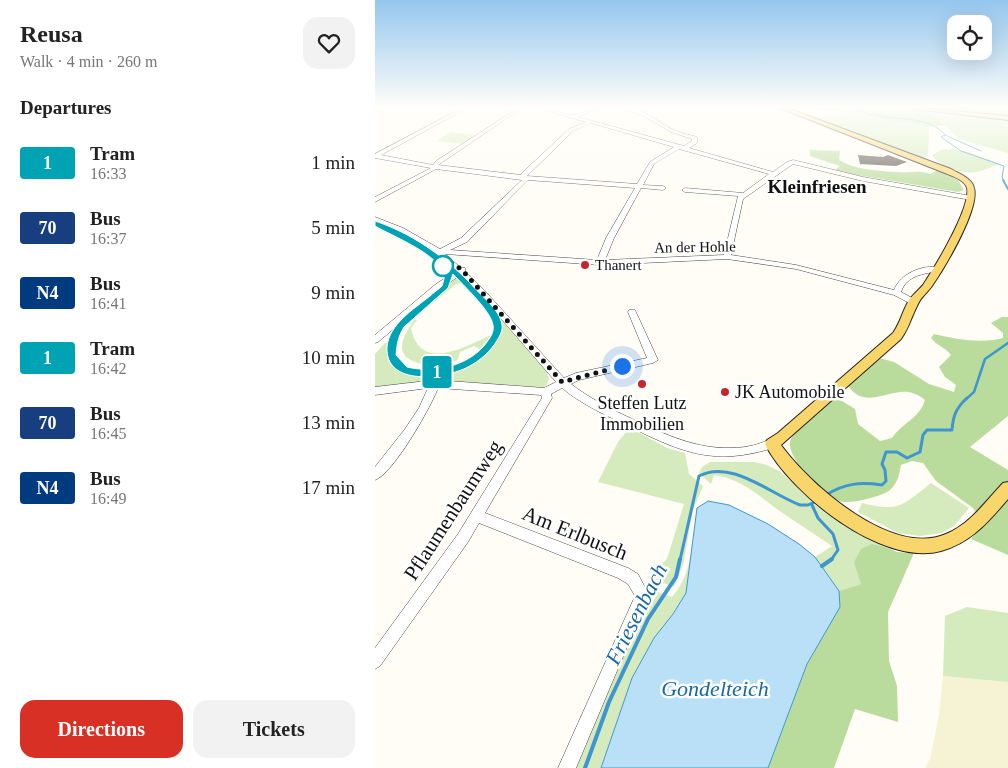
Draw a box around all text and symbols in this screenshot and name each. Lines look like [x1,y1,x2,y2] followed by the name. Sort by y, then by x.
[947,15,992,60] map controls
[947,15,992,60] button: locate
[303,17,355,69] button: heart
[20,21,83,47] text: Reusa
[20,53,157,70] text: Walk · 4 min · 260 m
[20,97,111,118] text: Departures
[90,143,135,164] text: Tram
[311,152,355,173] text: 1 min
[43,153,52,173] text: 1
[90,165,126,182] text: 16:33
[767,176,867,197] district label: Kleinfriesen
[90,208,121,229] text: Bus
[311,217,355,238] text: 5 min
[39,218,57,238] text: 70
[90,230,126,247] text: 16:37
[654,238,736,256] street label: An der Hohle
[432,255,454,277] unlabelled marker
[595,257,642,273] place label: Thanert
[579,259,591,271] marker: Thanert
[90,273,121,294] text: Bus
[311,282,355,303] text: 9 min
[37,283,59,303] text: N4
[90,295,126,312] text: 16:41
[90,338,135,359] text: Tram
[302,347,355,368] text: 10 min
[43,348,52,368] text: 1
[610,354,635,379] your location
[421,356,453,388] line badge: 1
[90,360,126,377] text: 16:42
[433,362,442,382] text: 1
[636,378,648,390] marker: Steffen Lutz Immobilien
[735,382,845,402] place label: JK Automobile
[719,386,731,398] marker: JK Automobile
[597,393,687,434] place label: Steffen Lutz Immobilien
[90,403,121,424] text: Bus
[302,412,355,433] text: 13 min
[39,413,57,433] text: 70
[90,425,126,442] text: 16:45
[399,435,507,585] street label: Pflaumenbaumweg
[90,468,121,489] text: Bus
[302,477,355,498] text: 17 min
[37,478,59,498] text: N4
[90,490,126,507] text: 16:49
[519,501,632,565] street label: Am Erlbusch
[599,559,672,670] water label: Friesenbach
[661,676,769,701] water label: Gondelteich
[20,700,183,758] button: Directions
[193,700,355,758] button: Tickets

